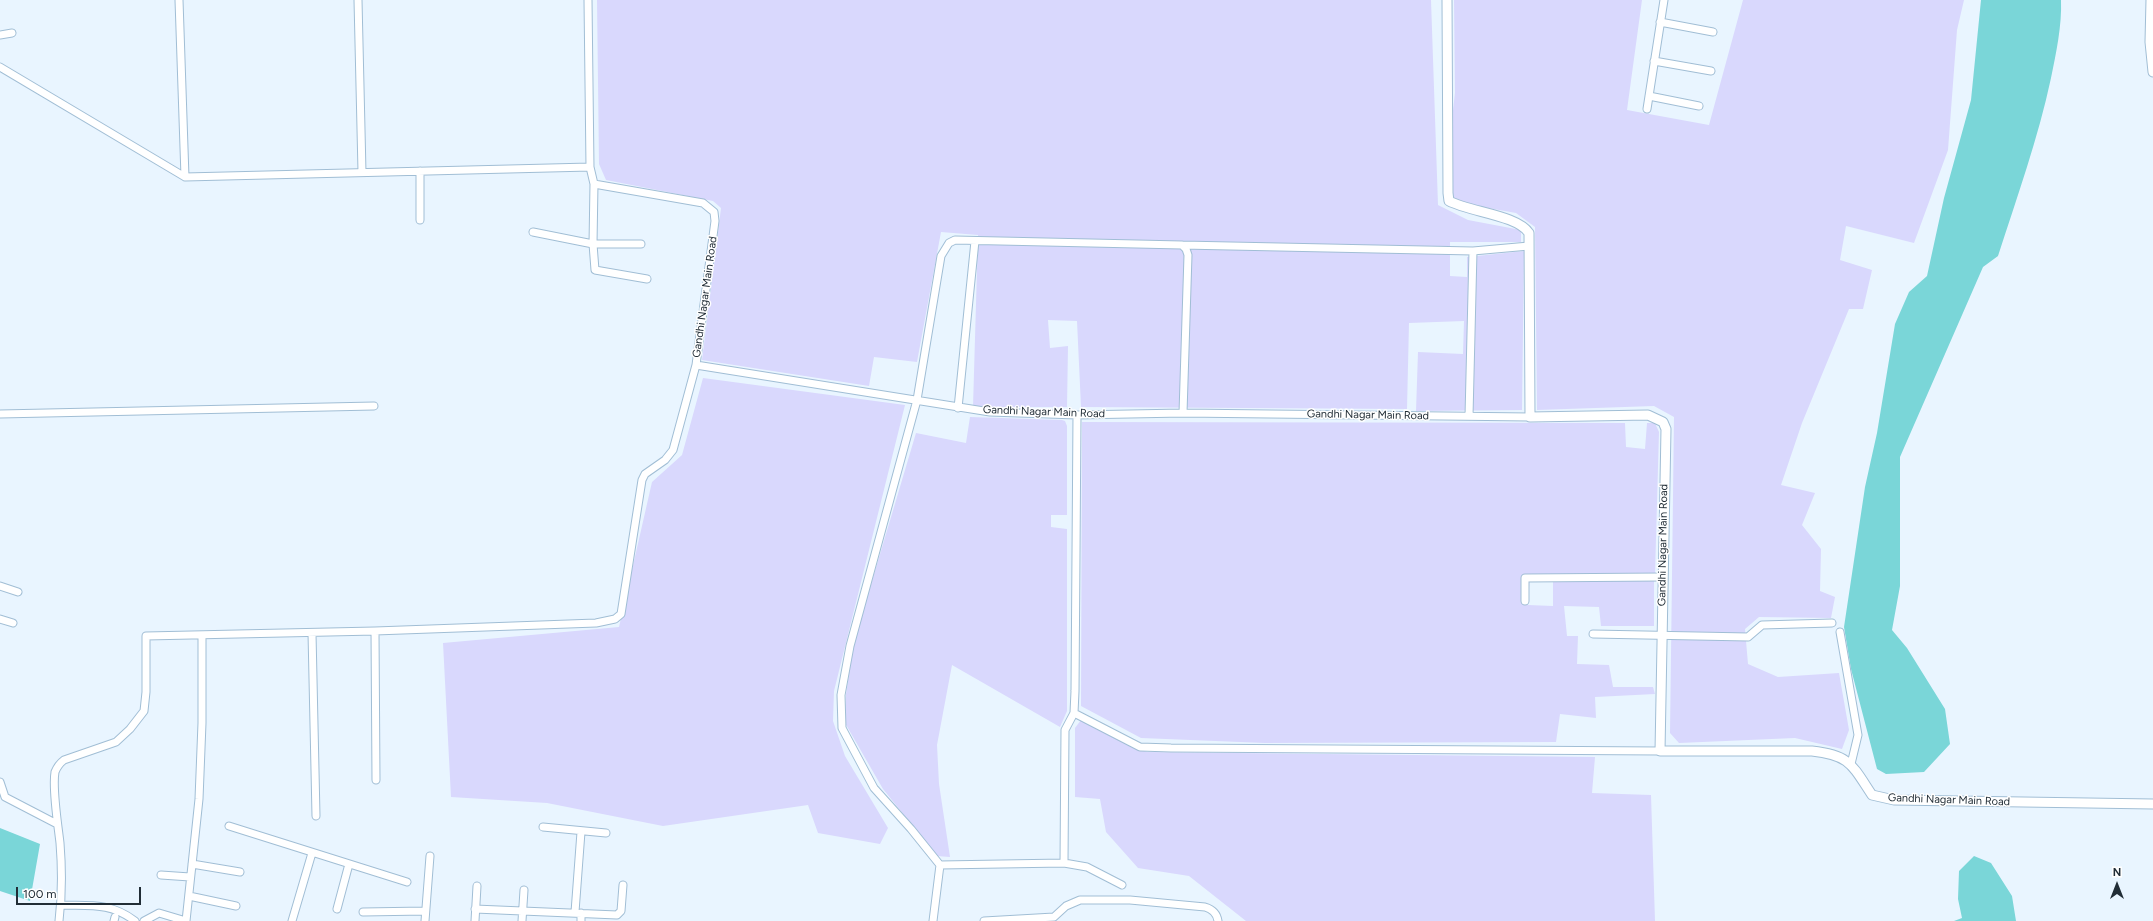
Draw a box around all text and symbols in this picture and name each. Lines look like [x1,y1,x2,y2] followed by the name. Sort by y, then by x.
[690,236,720,358] street label: Gandhi Nagar Main Road
[983,403,1105,421] street label: Gandhi Nagar Main Road
[1307,407,1429,423] street label: Gandhi Nagar Main Road
[1655,484,1671,606] street label: Gandhi Nagar Main Road
[1888,791,2010,809] street label: Gandhi Nagar Main Road
[2097,865,2137,905] north arrow
[2113,866,2121,879] text: N
[18,879,143,905] scale bar
[23,887,57,901] text: 100 m

